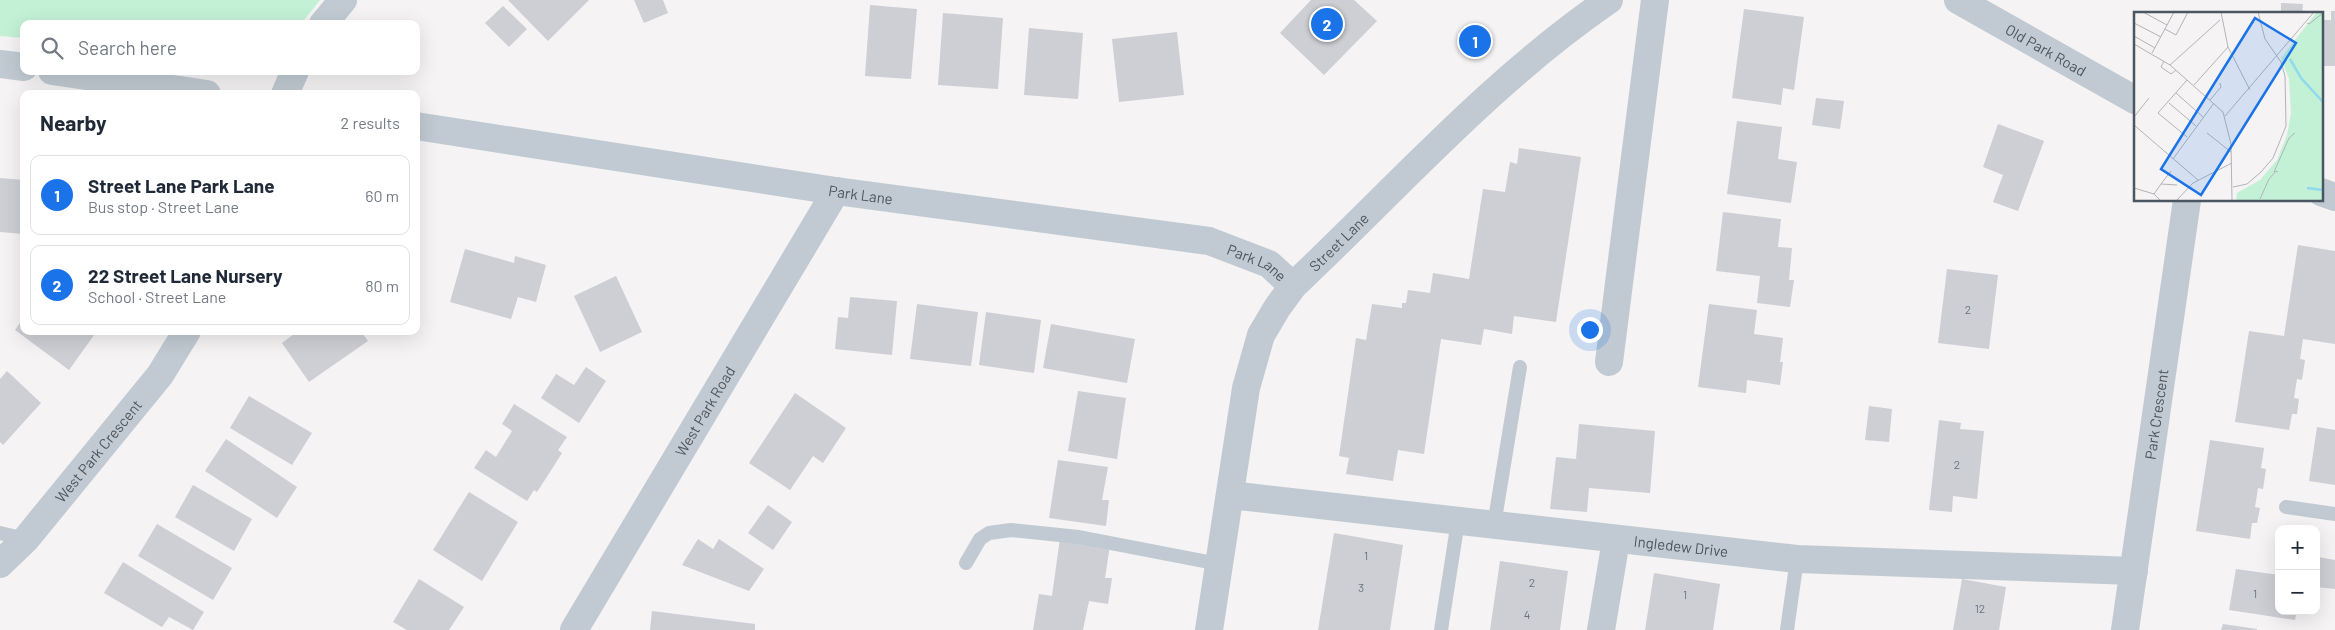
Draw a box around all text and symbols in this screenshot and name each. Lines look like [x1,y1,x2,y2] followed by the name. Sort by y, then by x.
[1311,5,1343,43] pin: 2
[2134,12,2322,201] inset map
[20,20,420,75] search box
[2002,20,2089,80] street label: Old Park Road
[1459,22,1491,60] pin: 1
[38,34,66,62] icon: search
[78,36,177,59] text: Search here
[40,110,106,135] text: Nearby
[341,113,400,132] text: 2 results
[88,174,275,197] text: Street Lane Park Lane
[827,181,894,208] street label: Park Lane
[54,186,60,205] text: 1
[365,186,399,205] text: 60 m
[88,197,239,216] text: Bus stop · Street Lane
[1305,209,1372,275] street label: Street Lane
[1225,240,1290,285] street label: Park Lane
[88,264,283,287] text: 22 Street Lane Nursery
[53,276,61,295] text: 2
[365,276,399,295] text: 80 m
[88,287,226,306] text: School · Street Lane
[1965,302,1971,316] house number: 2
[1577,317,1603,343] your location
[671,363,738,459] street label: West Park Road
[2141,368,2172,461] street label: Park Crescent
[51,396,145,506] street label: West Park Crescent
[1954,457,1960,471] house number: 2
[2275,525,2320,615] map controls
[2275,525,2320,570] button: +
[1633,532,1729,560] street label: Ingledew Drive
[1364,548,1368,562] house number: 1
[2275,570,2320,615] button: −
[1529,575,1535,589] house number: 2
[1358,580,1364,594] house number: 3
[2253,586,2257,600] house number: 1
[1683,587,1687,601] house number: 1
[1975,601,1985,615] house number: 12
[1524,607,1530,621] house number: 4

